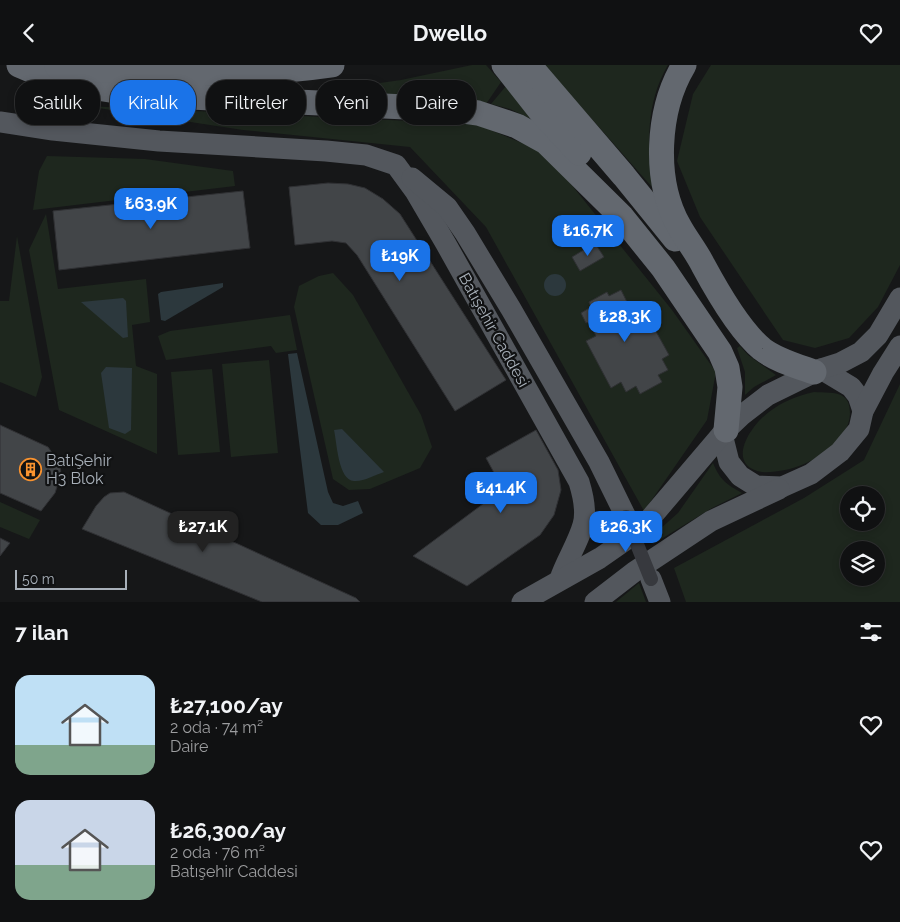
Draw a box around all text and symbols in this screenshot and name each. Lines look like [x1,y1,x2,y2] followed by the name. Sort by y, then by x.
[15,19,43,47] icon: back
[857,19,885,47] icon: heart
[413,20,487,46] text: Dwello
[15,80,100,125] chip: Satılık
[110,80,196,125] chip: Kiralık
[206,80,306,125] chip: Filtreler
[316,80,387,125] chip: Yeni
[397,80,476,125] chip: Daire
[110,187,192,230] pin: ₺63.9K
[125,194,177,213] text: ₺63.9K
[547,215,629,257] pin: ₺16.7K
[563,221,613,240] text: ₺16.7K
[370,239,430,282] pin: ₺19K
[381,246,419,265] text: ₺19K
[455,270,533,390] street label: Batışehir Caddesi
[584,301,666,343] pin: ₺28.3K
[599,307,651,326] text: ₺28.3K
[46,451,112,488] place label: BatıŞehir H3 Blok
[18,457,42,481] building icon: BatıŞehir H3 Blok
[460,471,542,514] pin: ₺41.4K
[476,478,526,497] text: ₺41.4K
[840,486,885,586] map controls
[840,486,885,531] button: locate
[162,511,244,553] pin: ₺27.1K
[585,511,667,553] pin: ₺26.3K
[179,517,227,536] text: ₺27.1K
[600,517,652,536] text: ₺26.3K
[840,541,885,586] button: layers
[15,567,128,590] scale bar
[22,571,55,587] text: 50 m
[857,618,885,646] icon: filters
[15,620,69,645] text: 7 ilan
[170,693,283,718] text: ₺27,100/ay
[55,695,115,755] icon: home
[857,711,885,739] icon: heart
[170,718,263,737] text: 2 oda · 74 m²
[170,737,208,756] text: Daire
[170,818,286,843] text: ₺26,300/ay
[55,820,115,880] icon: home
[857,836,885,864] icon: heart
[170,843,265,862] text: 2 oda · 76 m²
[170,862,298,881] text: Batışehir Caddesi

